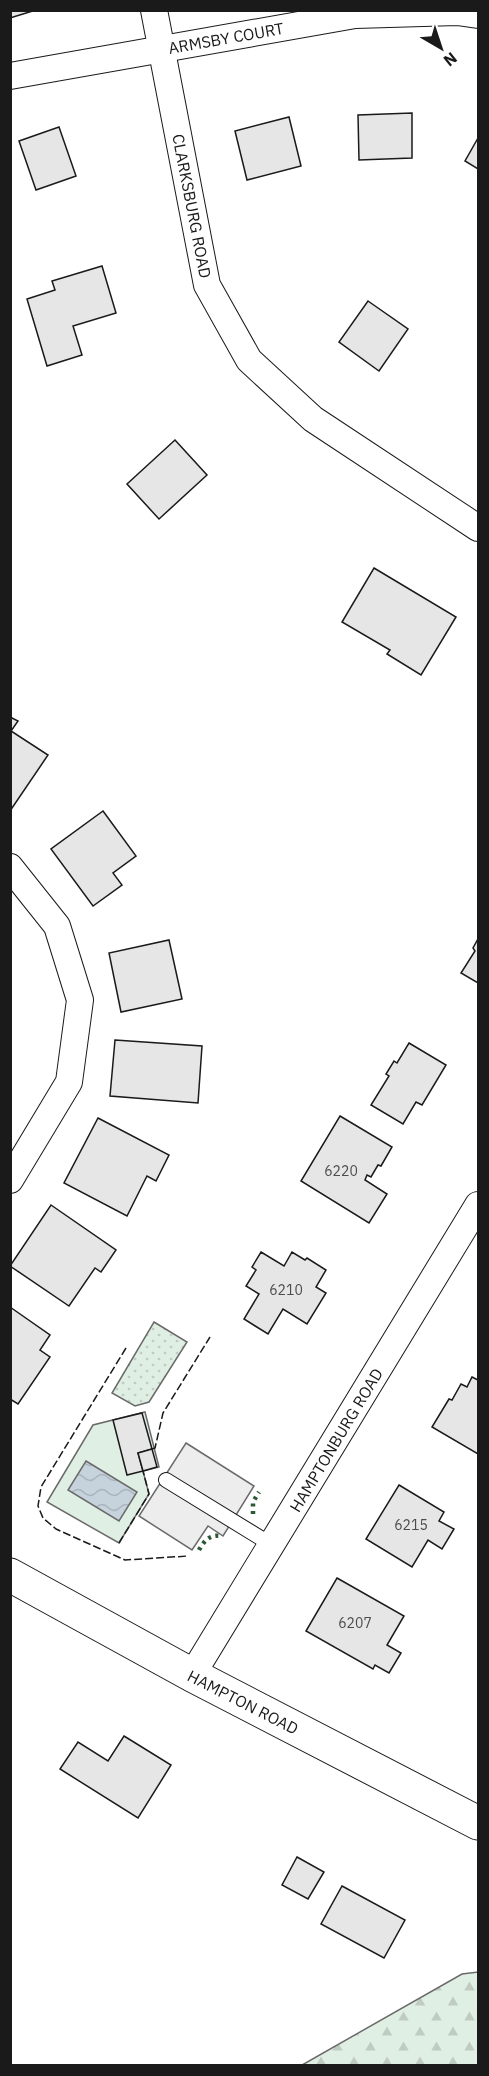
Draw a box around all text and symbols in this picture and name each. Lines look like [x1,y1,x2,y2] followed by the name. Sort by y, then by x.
[167,18,285,58] street label: ARMSBY COURT
[411,18,471,78] north arrow
[440,48,461,71] text: N
[168,132,216,280] street label: CLARKSBURG ROAD
[324,1162,358,1180] house number: 6220
[269,1281,303,1299] house number: 6210
[285,1364,387,1516] street label: HAMPTONBURG ROAD
[394,1516,428,1534] house number: 6215
[338,1614,372,1632] house number: 6207
[184,1665,302,1739] street label: HAMPTON ROAD

